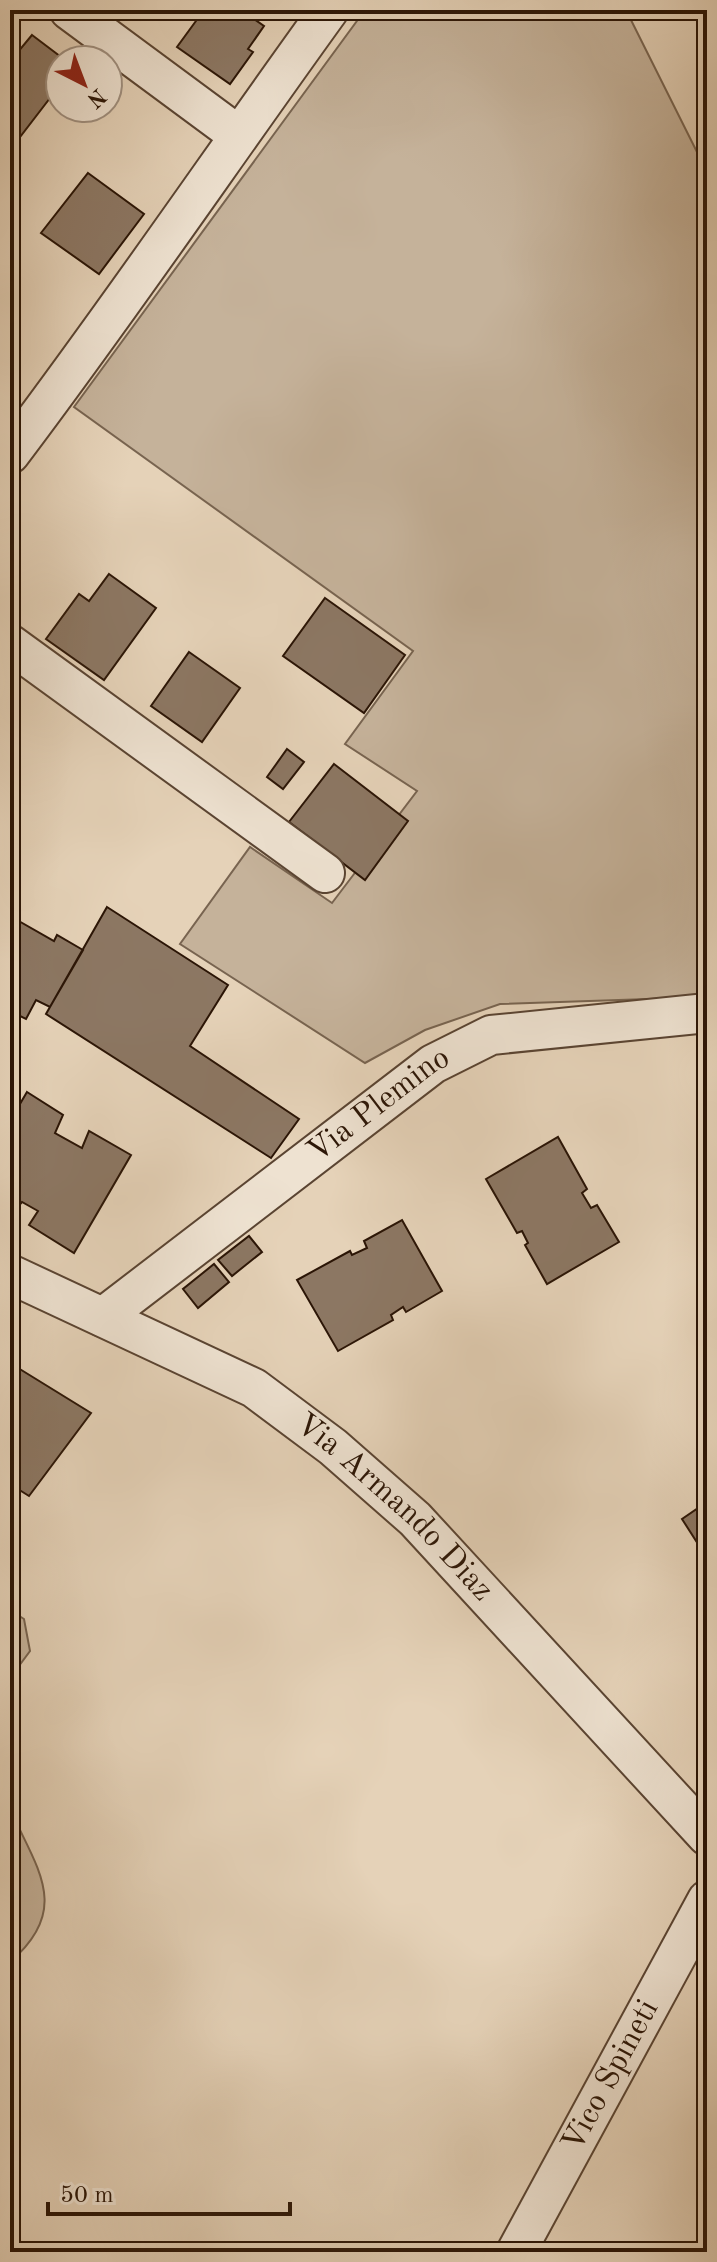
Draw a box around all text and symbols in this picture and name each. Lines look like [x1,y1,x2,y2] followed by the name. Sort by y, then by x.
[44,44,124,124] north arrow
[82,84,110,111] text: N
[302,1042,455,1169] street label: Via Plemino
[289,1409,499,1608] street label: Via Armando Diaz
[557,1995,665,2158] street label: Vico Spineti
[48,2166,290,2216] scale bar
[60,2184,114,2208] text: 50 m

